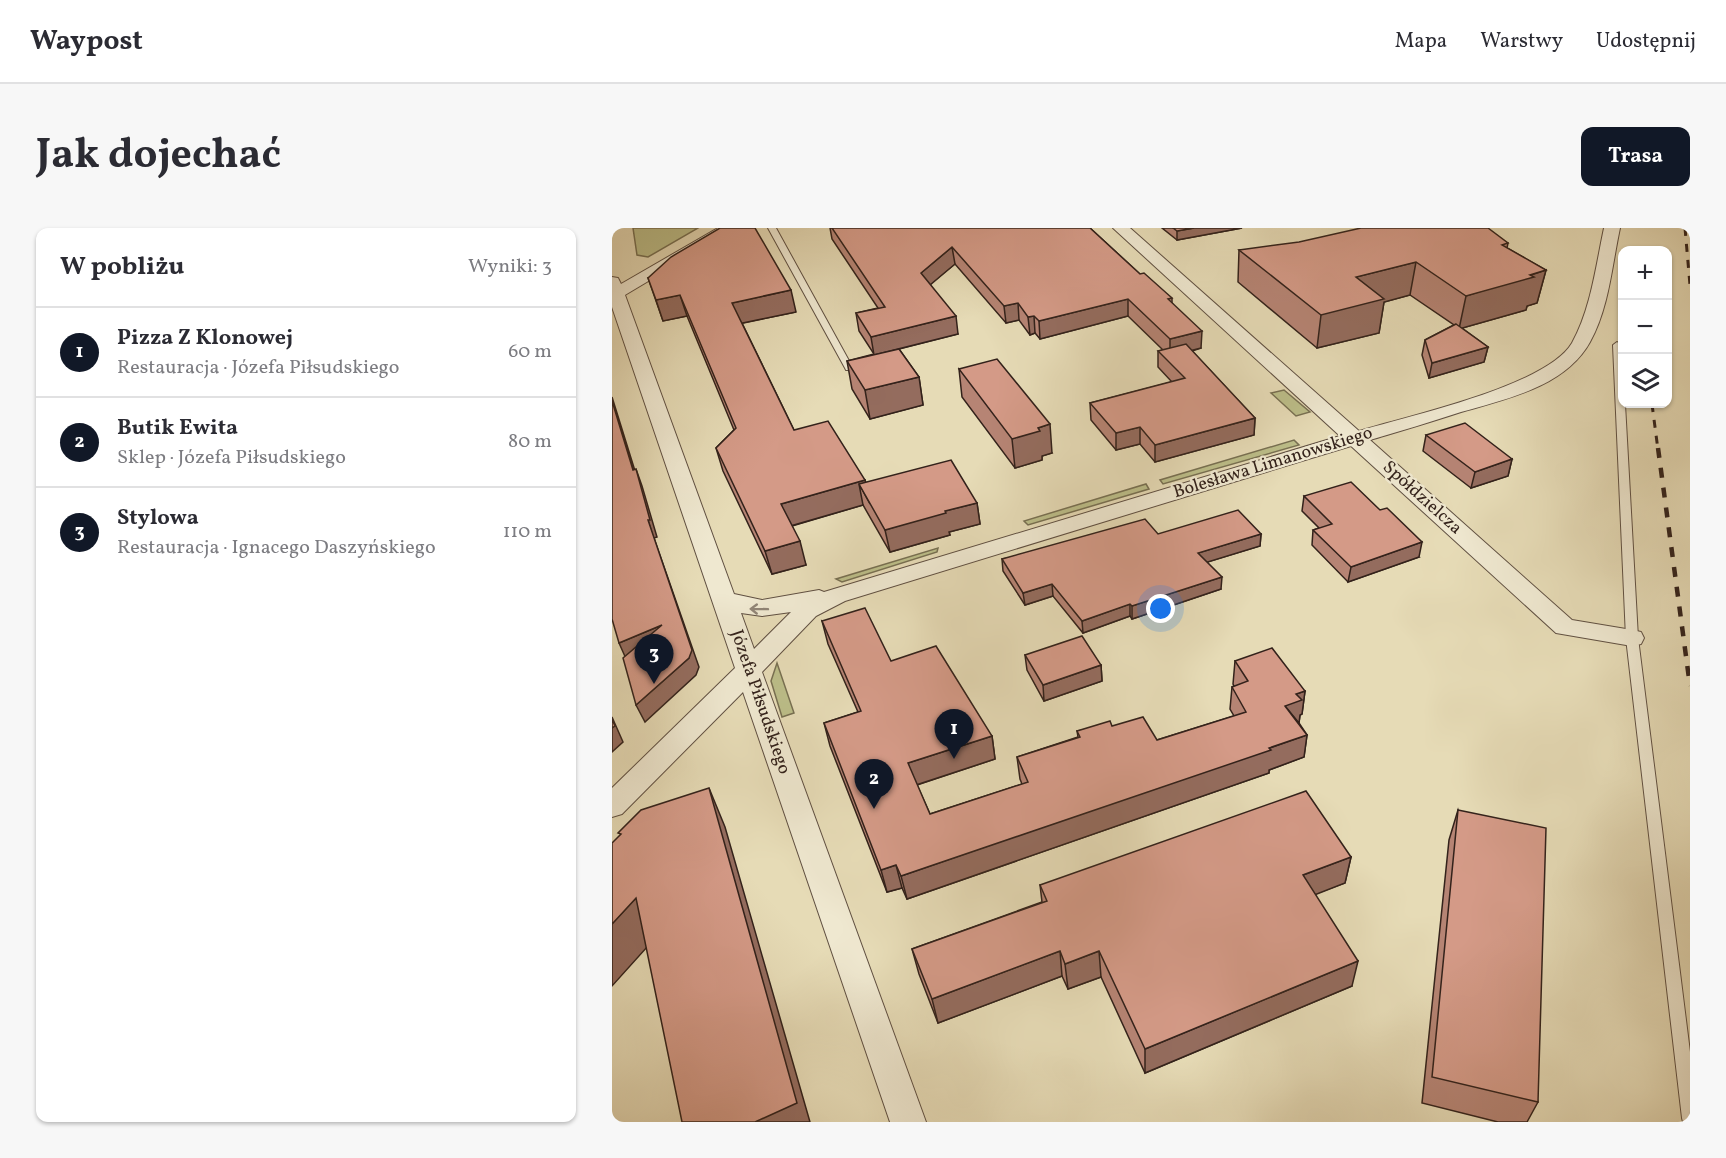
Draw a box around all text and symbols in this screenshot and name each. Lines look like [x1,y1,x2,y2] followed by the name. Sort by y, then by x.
[30,22,143,61] text: Waypost
[1395,27,1447,56] text: Mapa
[1480,27,1563,56] text: Warstwy
[1596,27,1696,56] text: Udostępnij
[36,127,281,186] text: Jak dojechać
[1581,127,1690,186] button: Trasa
[1618,246,1672,408] map controls
[1618,246,1672,300] button: +
[60,249,184,285] text: W pobliżu
[468,253,552,281] text: Wyniki: 3
[1618,300,1672,354] button: −
[117,323,293,354] text: Pizza Z Klonowej
[75,338,84,366] text: 1
[508,338,552,366] text: 60 m
[117,354,399,382] text: Restauracja · Józefa Piłsudskiego
[1618,354,1672,408] button: layers
[117,413,238,444] text: Butik Ewita
[1170,421,1376,505] street label: Bolesława Limanowskiego
[74,428,85,456] text: 2
[508,428,552,456] text: 80 m
[117,444,346,472] text: Sklep · Józefa Piłsudskiego
[1377,455,1467,541] street label: Spółdzielcza
[117,503,199,534] text: Stylowa
[74,518,85,546] text: 3
[503,518,552,546] text: 110 m
[117,534,436,562] text: Restauracja · Ignacego Daszyńskiego
[1146,594,1175,623] your location
[750,603,770,615] one-way arrow
[724,626,796,778] street label: Józefa Piłsudskiego
[634,634,674,684] pin: 3
[934,710,974,759] pin: 1
[854,760,894,809] pin: 2

